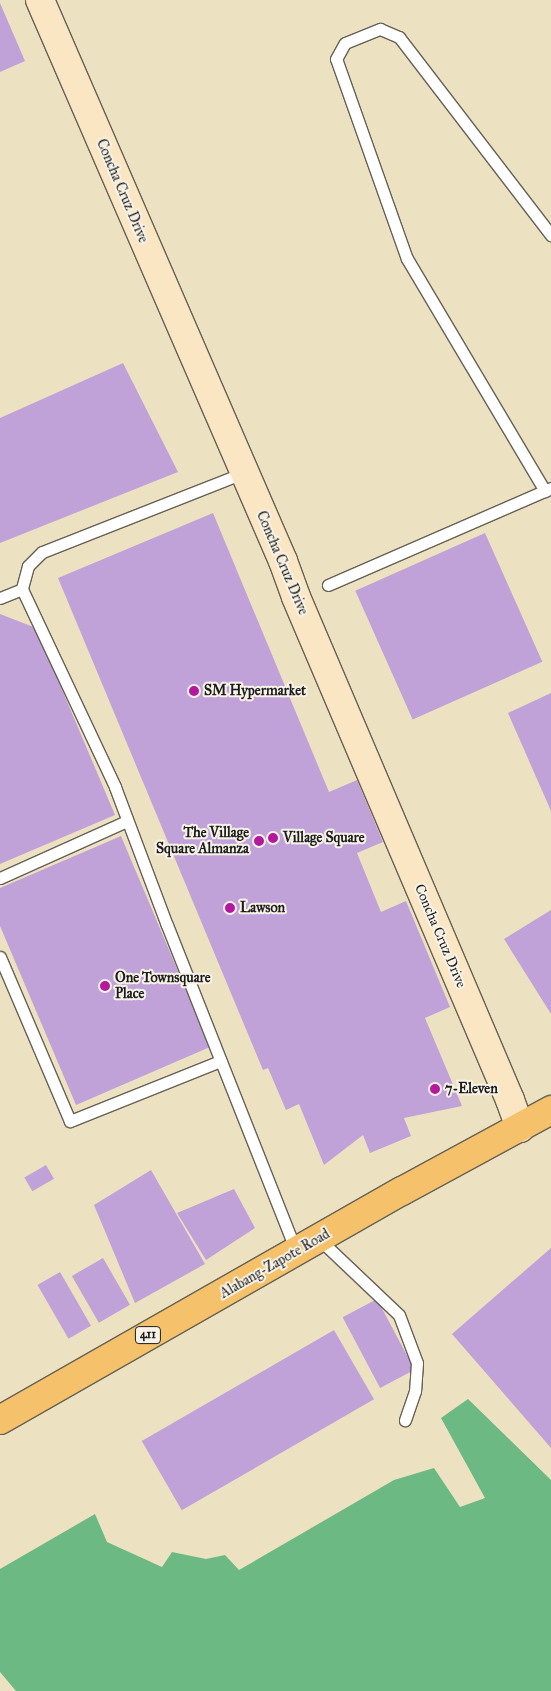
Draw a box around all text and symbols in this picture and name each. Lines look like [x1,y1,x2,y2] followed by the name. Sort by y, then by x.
[93,137,151,245] street label: Concha Cruz Drive
[253,509,311,617] street label: Concha Cruz Drive
[204,683,306,699] place label: SM Hypermarket
[188,685,200,697] marker: SM Hypermarket
[156,825,249,858] place label: The Village Square Almanza
[283,830,365,846] place label: Village Square
[267,832,279,844] marker: Village Square
[253,835,265,847] marker: The Village Square Almanza
[411,882,469,990] street label: Concha Cruz Drive
[240,900,285,916] place label: Lawson
[224,902,236,914] marker: Lawson
[115,970,211,1002] place label: One Townsquare Place
[99,980,111,992] marker: One Townsquare Place
[445,1081,498,1097] place label: 7-Eleven
[429,1083,441,1095] marker: 7-Eleven
[217,1226,333,1302] street label: Alabang-Zapote Road
[134,1326,162,1344] road number: 411

